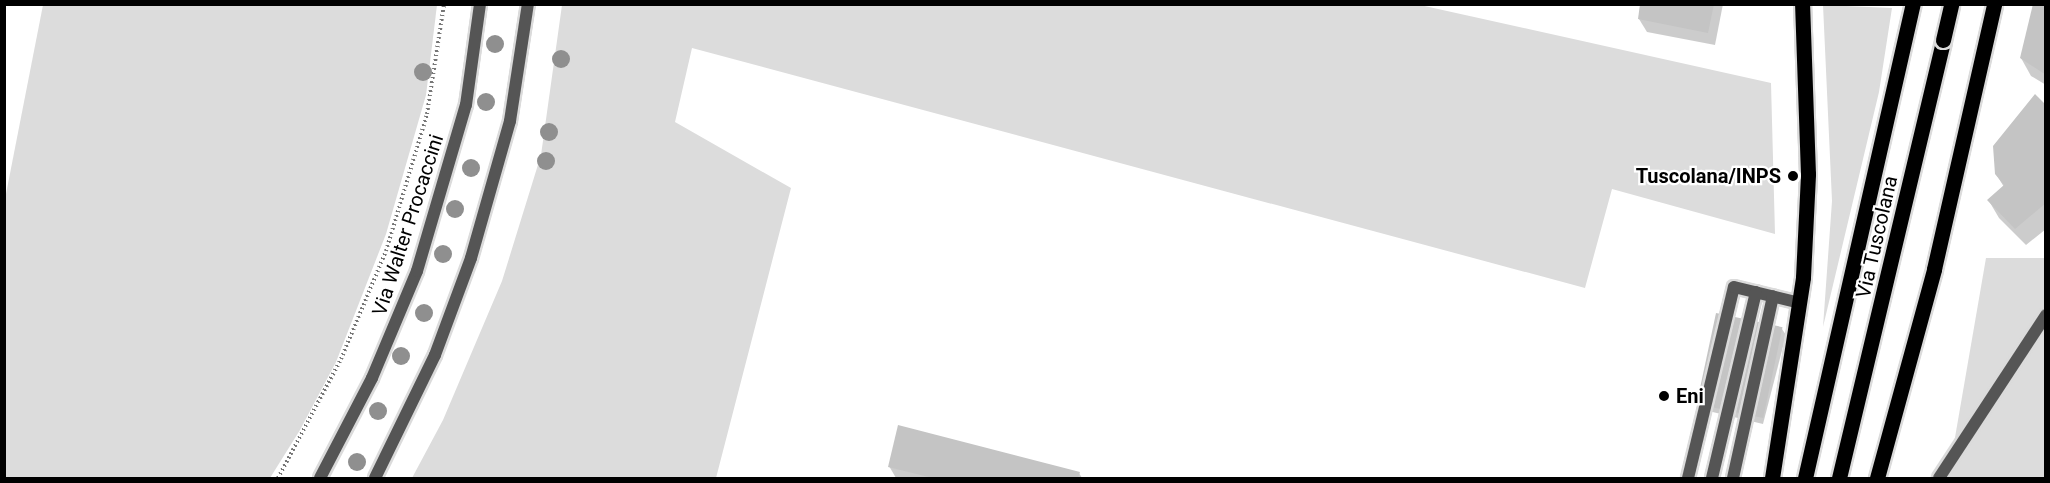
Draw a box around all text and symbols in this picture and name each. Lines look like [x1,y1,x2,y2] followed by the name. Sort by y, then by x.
[367,131,449,319] street label: Via Walter Procaccini
[1636,164,1781,188] place label: Tuscolana/INPS
[1786,169,1800,183] marker: Tuscolana/INPS
[1851,173,1903,301] street label: Via Tuscolana
[1676,384,1704,408] place label: Eni
[1657,389,1671,403] marker: Eni

